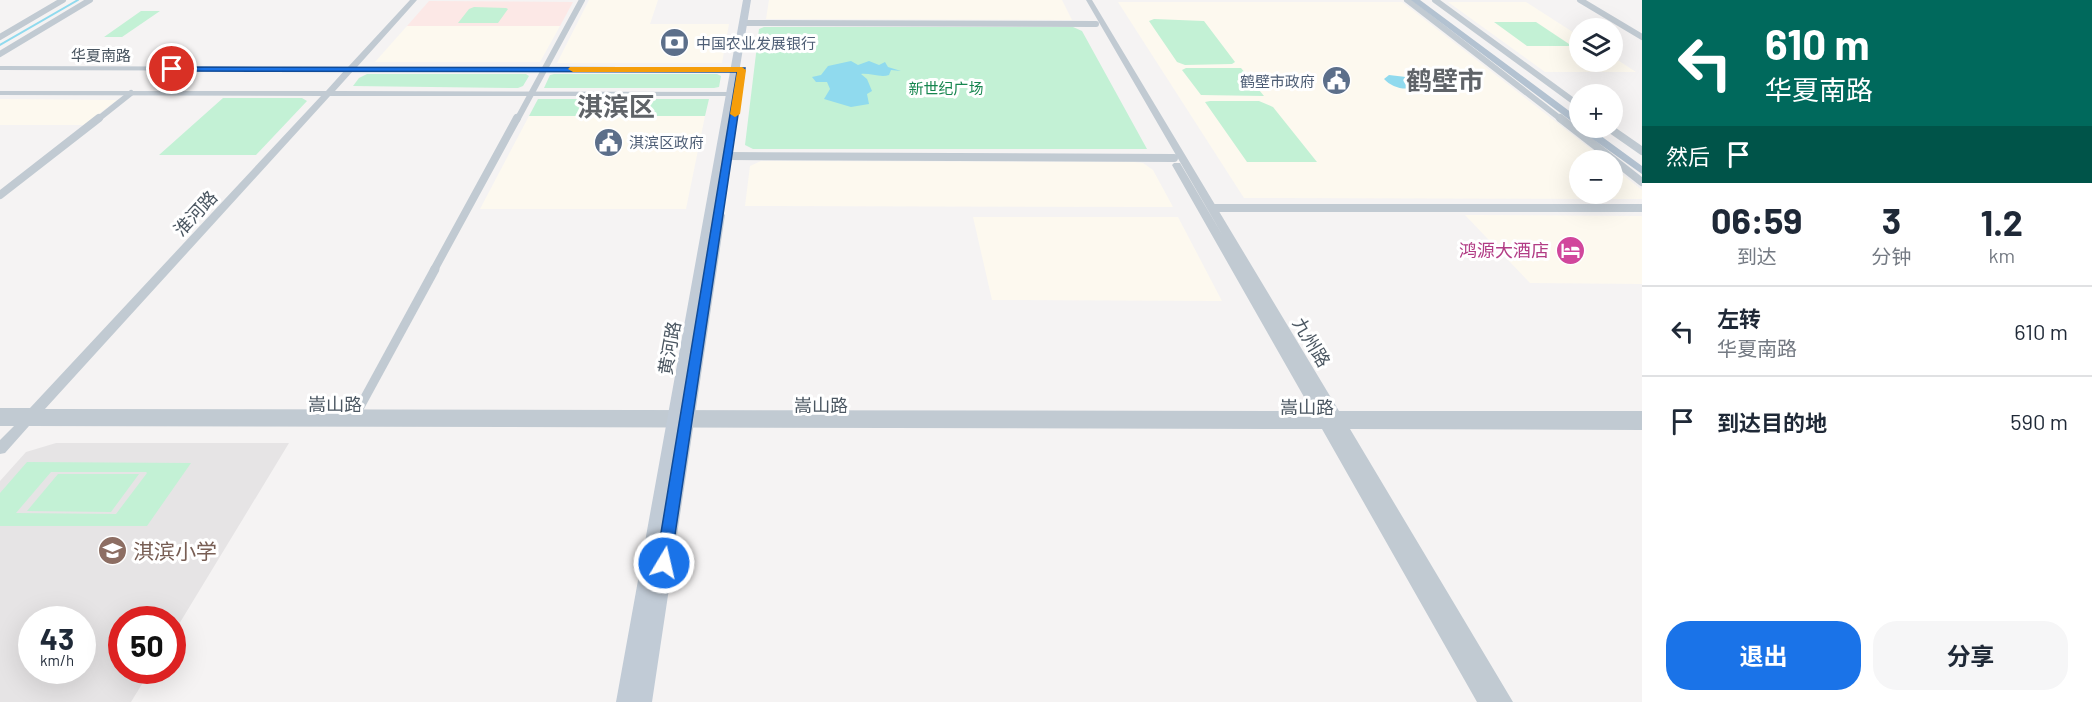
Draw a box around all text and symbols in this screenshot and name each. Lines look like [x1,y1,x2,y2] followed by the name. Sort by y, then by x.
[1569,18,1623,204] map controls
[1569,18,1623,72] button: layers
[1765,18,1870,68] text: 610 m
[1666,24,1744,102] icon: left
[659,27,691,59] bank icon: 中国农业发展银行
[696,34,816,52] place label: 中国农业发展银行
[146,43,197,94] pin
[71,46,131,64] street label: 华夏南路
[155,52,188,85] icon: arrive
[1406,64,1484,95] district label: 鹤壁市
[1320,65,1352,97] public building icon: 鹤壁市政府
[1240,72,1315,90] place label: 鹤壁市政府
[1765,73,1873,105] text: 华夏南路
[908,79,984,97] park label: 新世纪广场
[1569,84,1623,138] button: +
[577,90,655,121] district label: 淇滨区
[592,126,624,158] public building icon: 淇滨区政府
[629,133,704,151] place label: 淇滨区政府
[1722,138,1755,171] icon: arrive
[1666,143,1710,169] text: 然后
[1569,150,1623,204] button: −
[169,186,221,240] street label: 淮河路
[1711,198,1802,241] text: 06:59
[1882,198,1901,241] text: 3
[1980,200,2023,243] text: 1.2
[1554,234,1586,266] hotel icon: 鸿源大酒店
[1459,239,1549,261] place label: 鸿源大酒店
[1988,243,2015,267] text: km
[1737,244,1777,268] text: 到达
[1871,244,1911,268] text: 分钟
[1717,305,1761,331] text: 左转
[1289,313,1335,371] street label: 九州路
[1666,315,1699,348] icon: left
[2014,318,2068,344] text: 610 m
[653,320,685,376] street label: 黄河路
[1717,336,1797,360] text: 华夏南路
[308,393,362,415] street label: 嵩山路
[794,394,848,416] street label: 嵩山路
[1280,396,1334,418] street label: 嵩山路
[1666,405,1699,438] icon: arrive
[2010,408,2068,434] text: 590 m
[1717,409,1827,435] text: 到达目的地
[632,531,696,595] position arrow
[96,534,128,566] school or university icon: 淇滨小学
[133,538,217,563] place label: 淇滨小学
[108,606,186,684] speed limit sign: 50
[40,620,74,656] text: 43
[1666,621,1861,690] button: 退出
[1873,621,2068,690] button: 分享
[40,651,74,669] text: km/h

